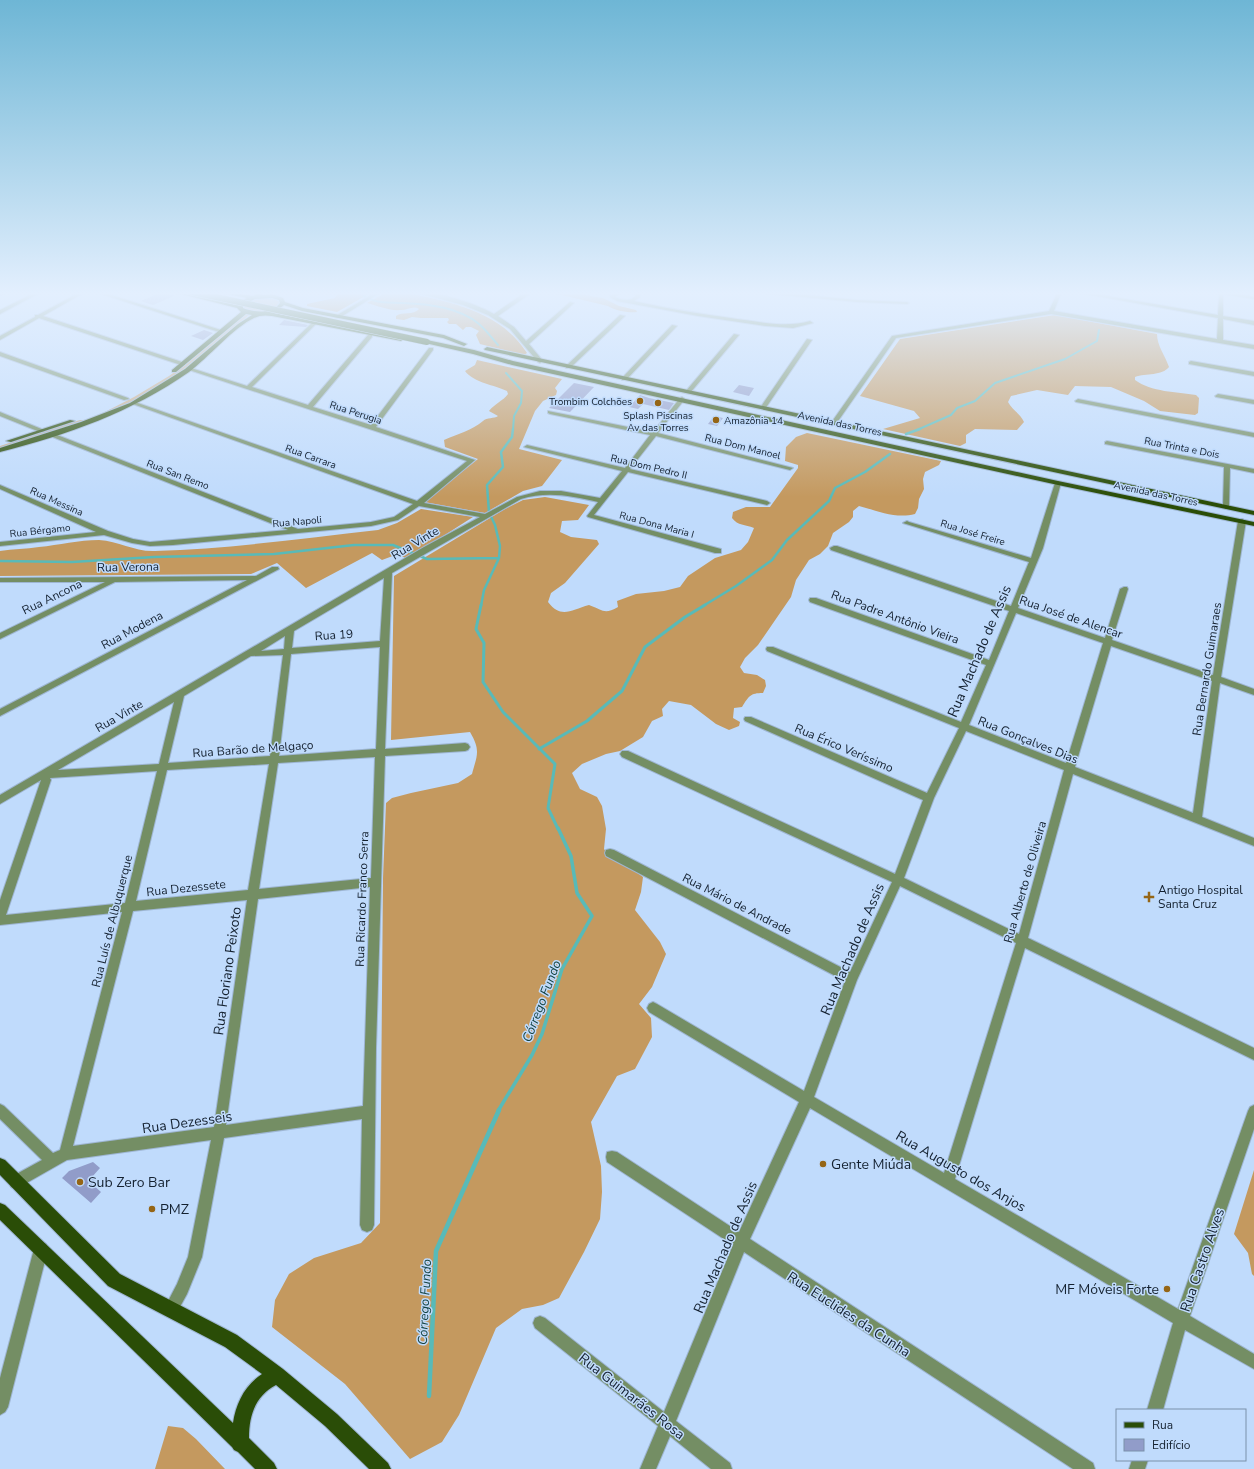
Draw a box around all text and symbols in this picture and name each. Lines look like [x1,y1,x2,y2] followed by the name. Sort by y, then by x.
[549,395,632,409] place label: Trombim Colchões
[635,396,645,406] marker: Trombim Colchões
[328,398,384,428] street label: Rua Perugia
[653,398,663,408] marker: Splash Piscinas Av das Torres
[796,408,883,440] street label: Avenida das Torres
[623,409,693,435] place label: Splash Piscinas Av das Torres
[724,414,783,428] place label: Amazônia 14
[711,415,721,425] marker: Amazônia 14
[703,431,782,463] street label: Rua Dom Manoel
[1143,434,1221,462] street label: Rua Trinta e Dois
[283,441,338,473] street label: Rua Carrara
[609,451,689,483] street label: Rua Dom Pedro II
[144,457,211,493] street label: Rua San Remo
[1112,478,1199,510] street label: Avenida das Torres
[28,484,85,520] street label: Rua Messina
[618,508,696,542] street label: Rua Dona Maria I
[272,513,322,531] street label: Rua Napoli
[939,516,1007,549] street label: Rua José Freire
[9,521,72,541] street label: Rua Bérgamo
[388,523,442,563] street label: Rua Vinte
[97,558,159,576] street label: Rua Verona
[19,576,85,618] street label: Rua Ancona
[943,582,1016,720] street label: Rua Machado de Assis
[829,586,961,648] street label: Rua Padre Antônio Vieira
[1017,592,1125,642] street label: Rua José de Alencar
[1189,601,1225,737] street label: Rua Bernardo Guimaraes
[98,607,166,653] street label: Rua Modena
[314,626,354,644] street label: Rua 19
[92,696,146,736] street label: Rua Vinte
[975,713,1081,768] street label: Rua Gonçalves Dias
[792,720,896,776] street label: Rua Érico Veríssimo
[192,737,314,761] street label: Rua Barão de Melgaço
[1000,819,1050,945] street label: Rua Alberto de Oliveira
[352,831,372,967] street label: Rua Ricardo Franco Serra
[88,853,136,989] street label: Rua Luís de Albuquerque
[680,869,794,939] street label: Rua Mário de Andrade
[146,876,226,900] street label: Rua Dezessete
[816,880,889,1018] street label: Rua Machado de Assis
[1158,882,1243,912] place label: Antigo Hospital Santa Cruz
[1143,891,1155,903] marker: Antigo Hospital Santa Cruz
[209,905,246,1037] street label: Rua Floriano Peixoto
[518,958,566,1045] water label: Córrego Fundo
[141,1107,234,1138] street label: Rua Dezesseis
[892,1126,1030,1217] street label: Rua Augusto dos Anjos
[831,1155,911,1174] place label: Gente Miúda
[818,1159,828,1169] marker: Gente Miúda
[88,1173,170,1192] place label: Sub Zero Bar
[75,1177,85,1187] marker: Sub Zero Bar
[689,1178,762,1316] street label: Rua Machado de Assis
[160,1200,189,1219] place label: PMZ
[147,1204,157,1214] marker: PMZ
[1176,1206,1229,1314] street label: Rua Castro Alves
[414,1258,436,1346] water label: Córrego Fundo
[783,1267,914,1362] street label: Rua Euclides da Cunha
[1055,1280,1159,1299] place label: MF Móveis Forte
[1162,1284,1172,1294] marker: MF Móveis Forte
[575,1349,689,1444] street label: Rua Guimarães Rosa
[1116,1409,1246,1461] legend
[1152,1417,1173,1433] text: Rua
[1152,1437,1191,1453] text: Edifício

